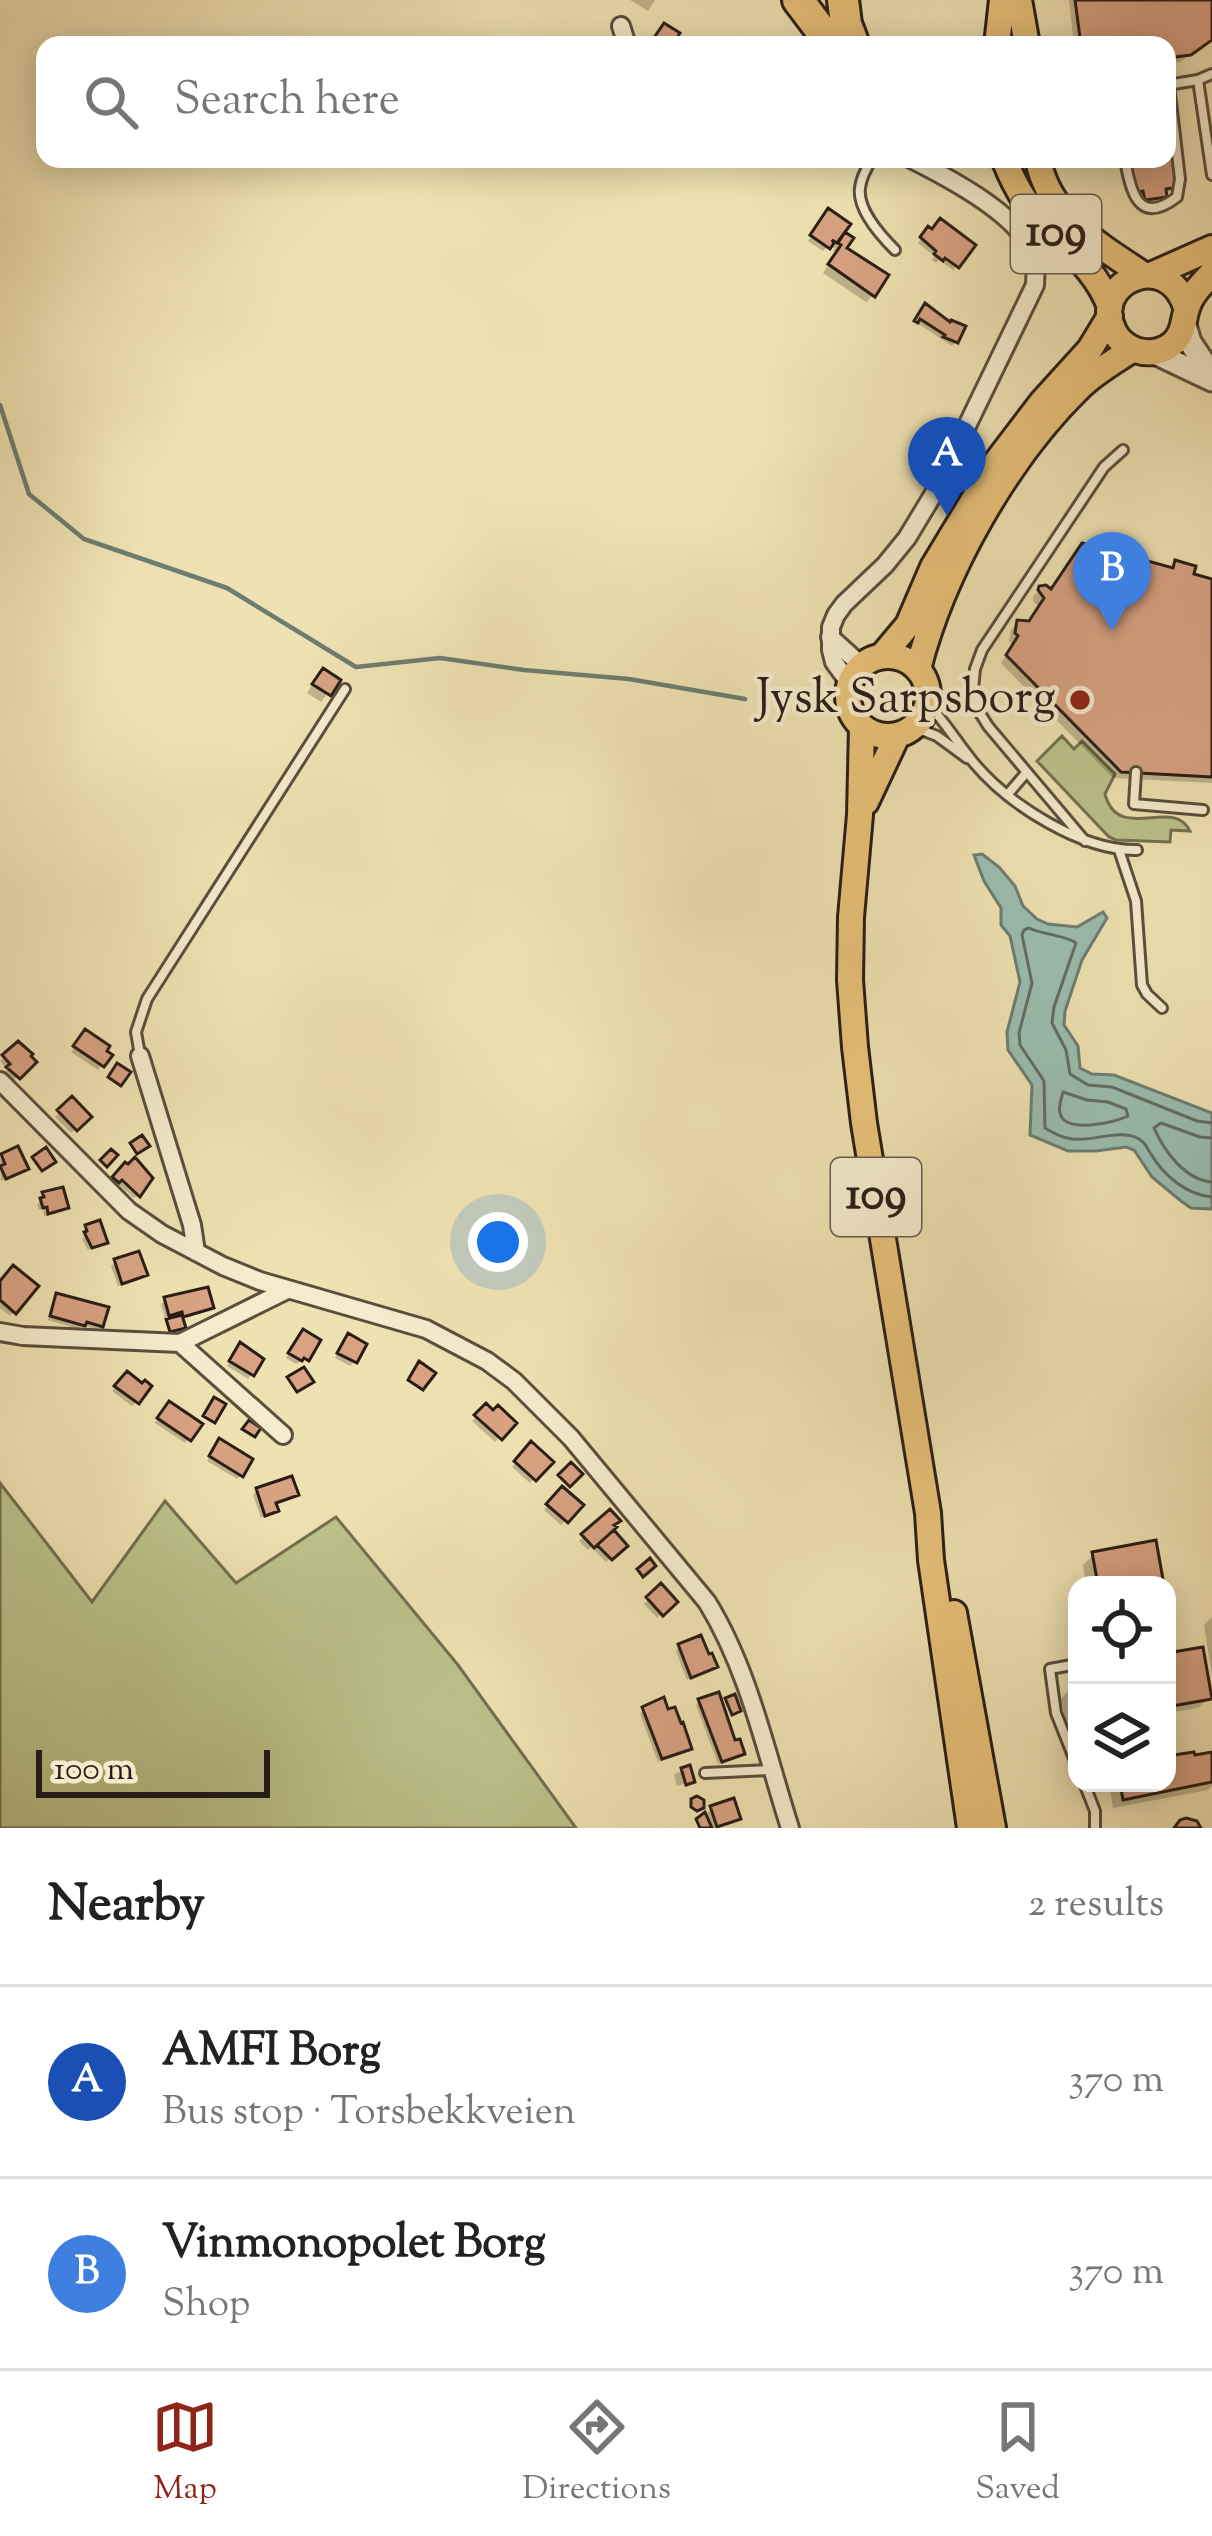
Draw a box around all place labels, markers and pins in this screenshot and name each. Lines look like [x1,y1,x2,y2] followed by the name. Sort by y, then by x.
[908,417,986,516] pin: A
[1073,532,1151,631] pin: B
[753,666,1056,735] place label: Jysk Sarpsborg
[1067,687,1093,713] marker: Jysk Sarpsborg

